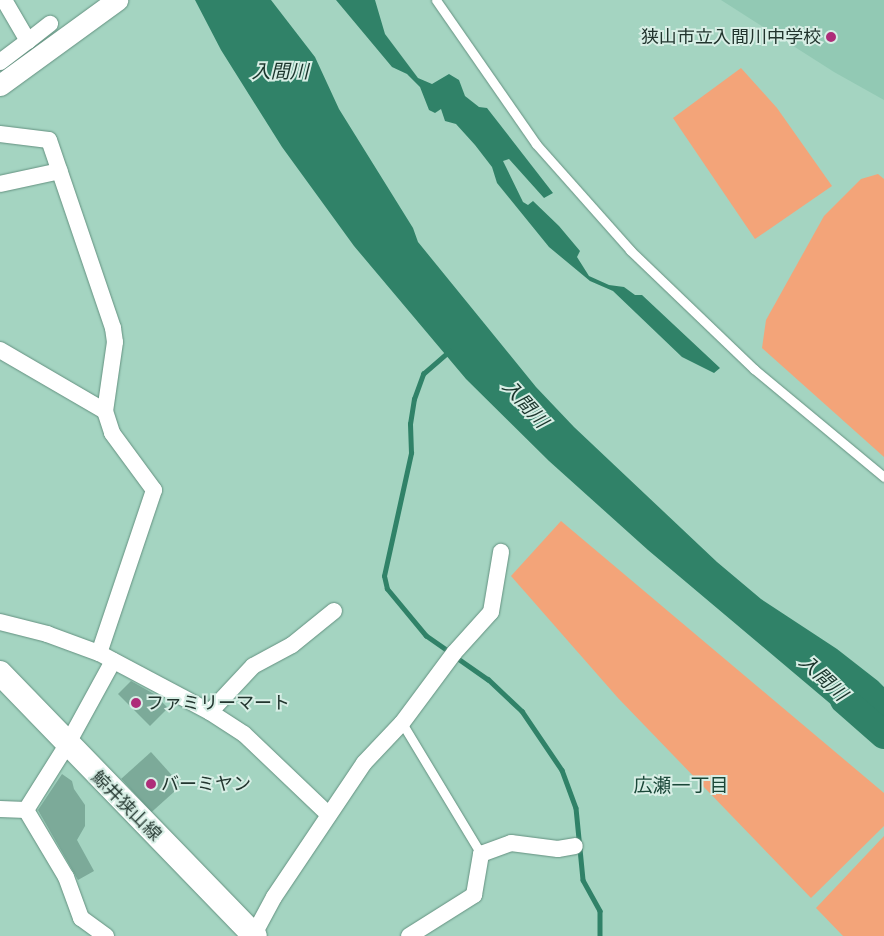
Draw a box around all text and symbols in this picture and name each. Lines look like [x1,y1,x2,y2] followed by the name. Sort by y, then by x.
[641,26,821,48] place label: 狭山市立入間川中学校
[825,31,837,43] marker: 狭山市立入間川中学校
[252,61,308,83] water label: 入間川
[497,375,553,433] water label: 入間川
[794,650,852,706] water label: 入間川
[146,692,290,714] place label: ファミリーマート
[130,697,142,709] marker: ファミリーマート
[87,767,165,845] street label: 鯨井狭山線
[161,773,251,795] place label: バーミヤン
[634,775,728,797] district label: 広瀬一丁目
[145,778,157,790] marker: バーミヤン

